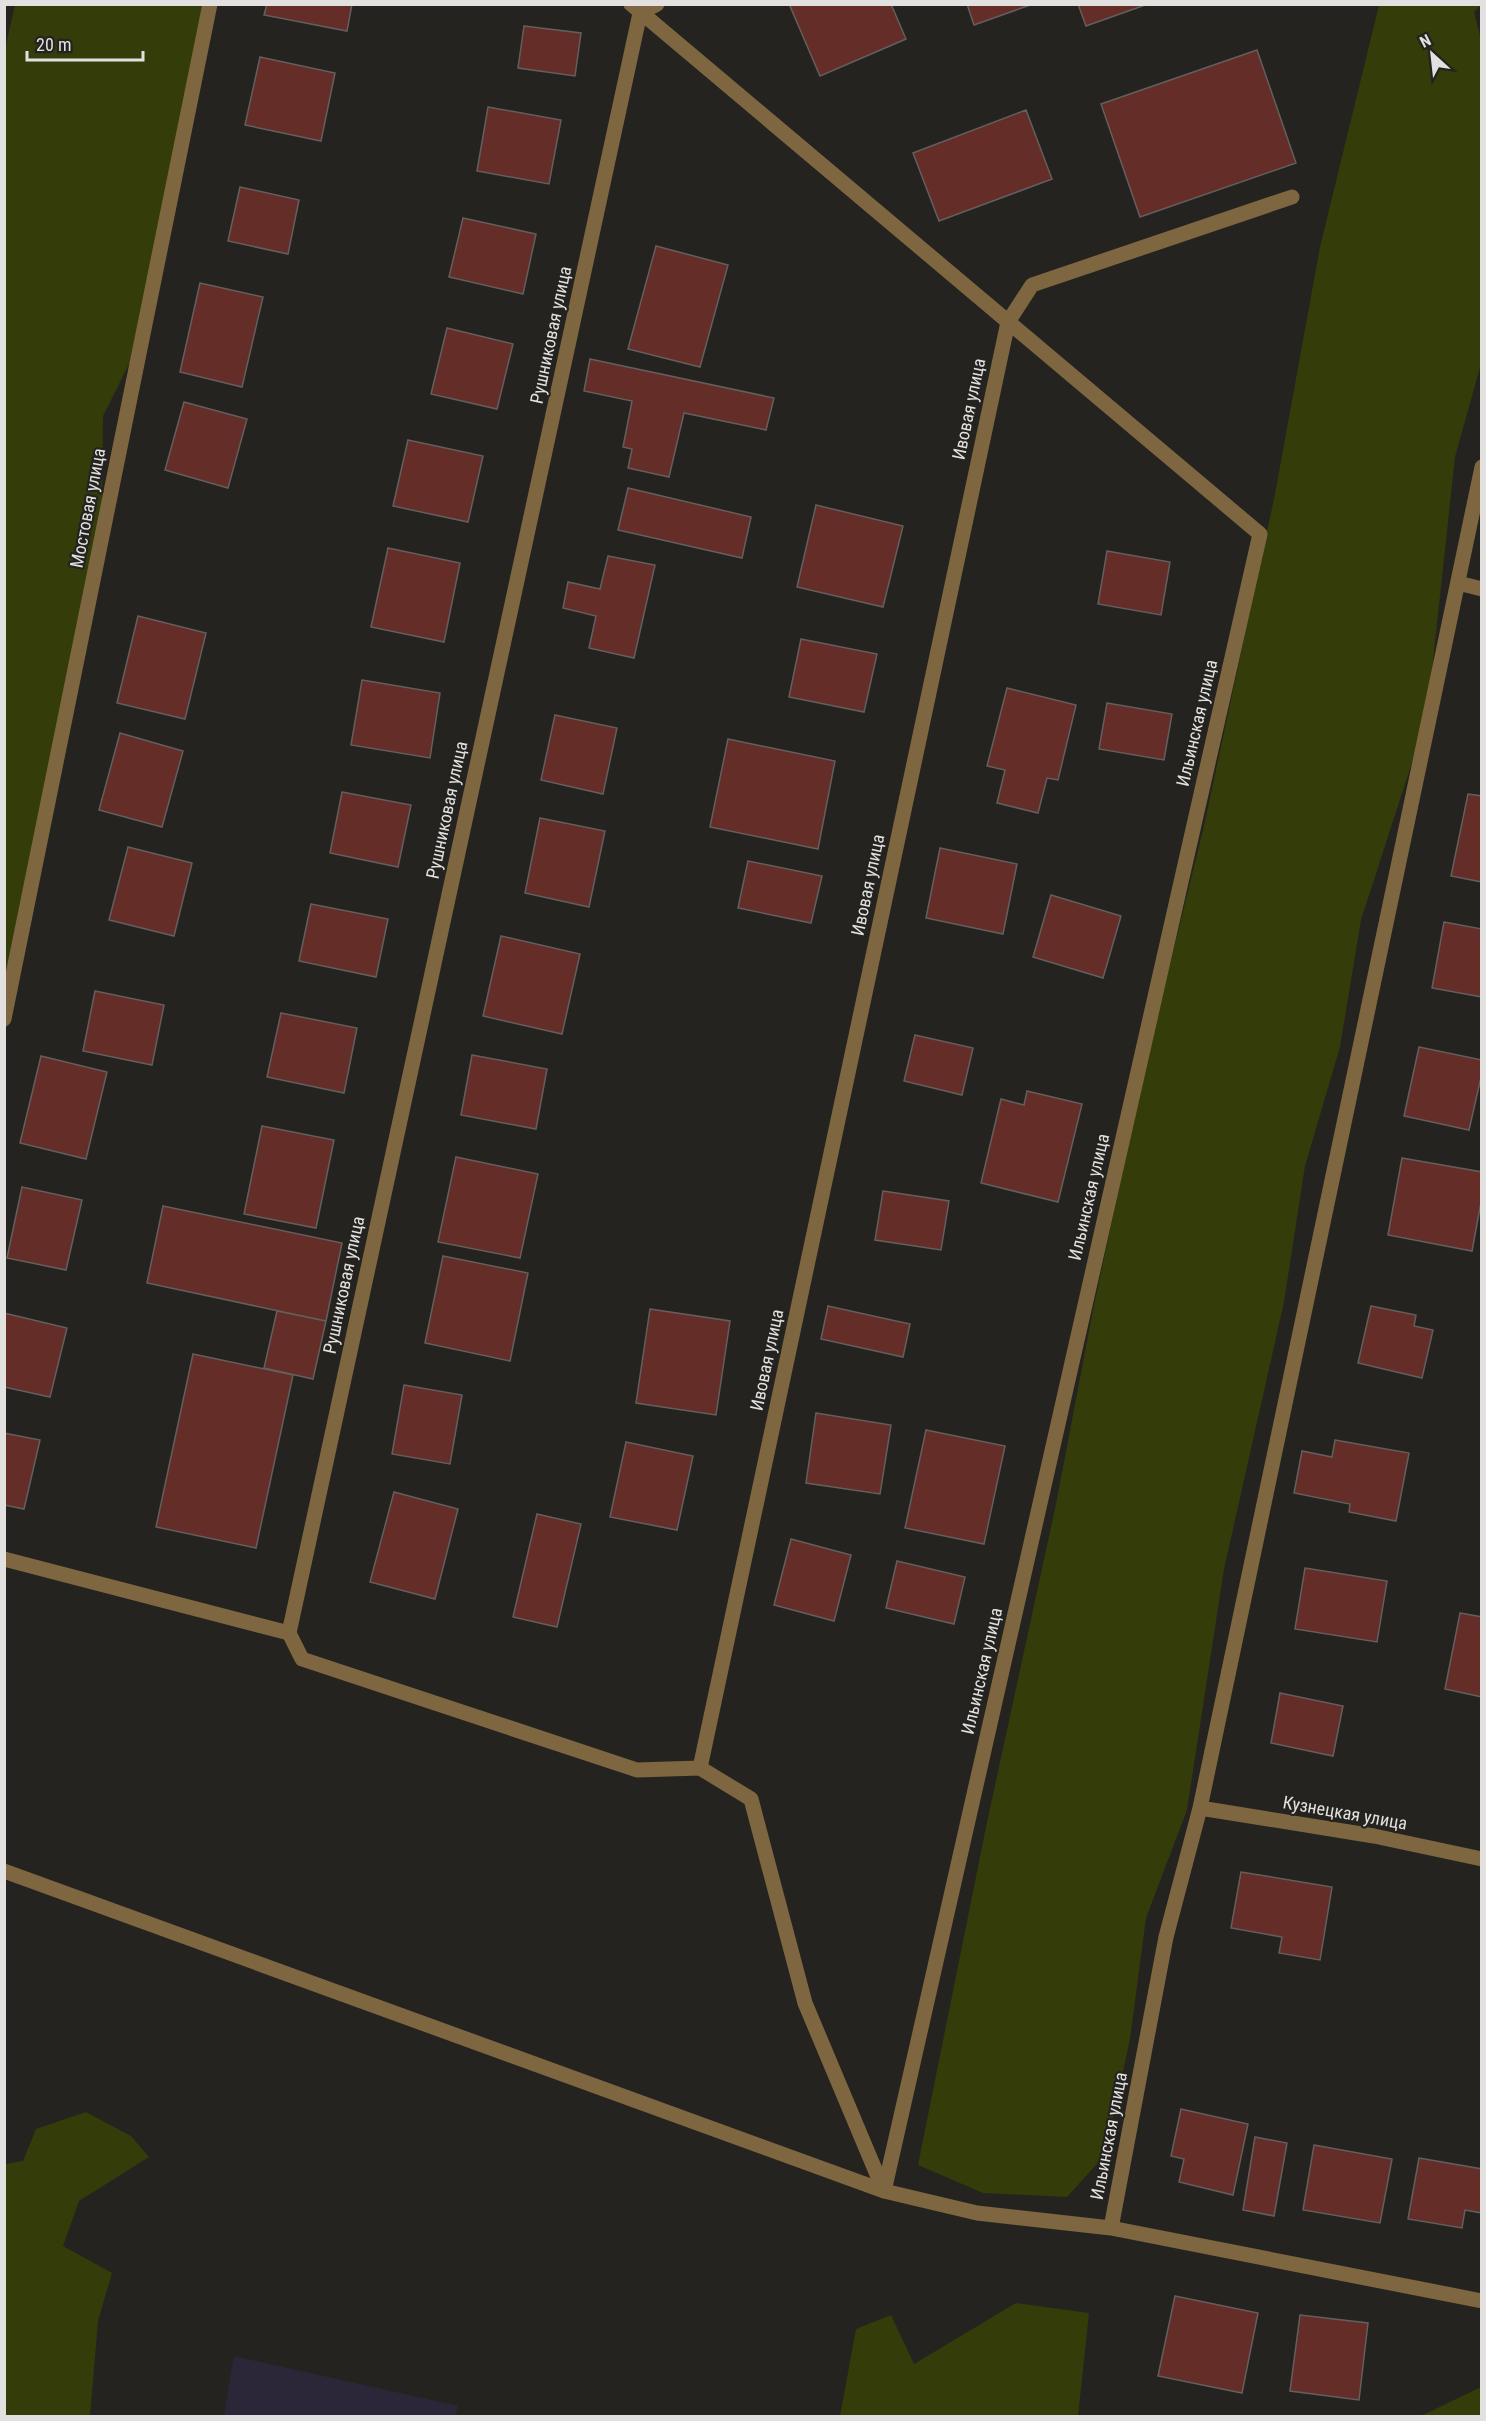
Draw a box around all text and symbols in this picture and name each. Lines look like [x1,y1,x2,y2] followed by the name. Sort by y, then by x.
[27,24,142,62] scale bar
[1402,24,1462,84] north arrow
[1417,30,1434,52] text: N
[36,34,71,55] text: 20 m
[526,264,575,406] street label: Рушниковая улица
[948,356,990,462] street label: Ивовая улица
[66,446,109,569] street label: Мостовая улица
[1172,657,1221,788] street label: Ильинская улица
[422,739,471,881] street label: Рушниковая улица
[847,832,889,938] street label: Ивовая улица
[1064,1131,1113,1262] street label: Ильинская улица
[319,1214,368,1356] street label: Рушниковая улица
[746,1307,788,1413] street label: Ивовая улица
[957,1605,1006,1736] street label: Ильинская улица
[1281,1791,1409,1834] street label: Кузнецкая улица
[1086,2070,1131,2201] street label: Ильинская улица

